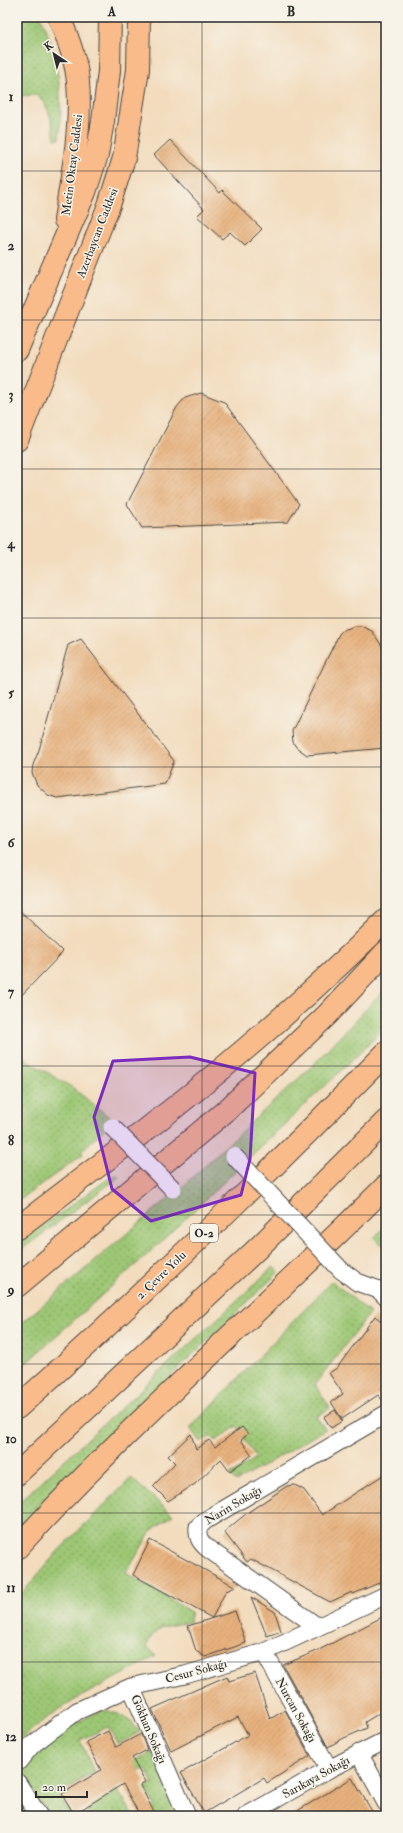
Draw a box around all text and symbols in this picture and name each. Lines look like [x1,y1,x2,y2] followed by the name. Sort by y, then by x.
[107,4,117,20] text: A
[287,4,295,20] text: B
[34,34,74,74] north arrow
[42,38,57,54] text: K
[9,89,14,105] text: 1
[59,114,86,217] street label: Metin Oktay Caddesi
[73,186,122,281] street label: Azerbaycan Caddesi
[8,238,15,254] text: 2
[9,387,14,403] text: 3
[6,536,15,552] text: 4
[8,685,14,701] text: 5
[8,835,16,851] text: 6
[8,984,15,1000] text: 7
[8,1133,14,1149] text: 8
[190,1224,218,1242] road number: O-2
[133,1248,190,1303] street label: 2. Çevre Yolu
[6,1282,15,1298] text: 9
[5,1431,17,1447] text: 10
[202,1483,264,1528] street label: Narin Sokağı
[6,1580,16,1596] text: 11
[164,1656,229,1687] street label: Cesur Sokağı
[272,1675,319,1745] street label: Nurcan Sokağı
[127,1692,170,1766] street label: Gökhan Sokağı
[5,1729,17,1745] text: 12
[280,1753,352,1802] street label: Sarıkaya Sokağı
[36,1773,87,1799] scale bar
[42,1780,67,1795] text: 20 m

